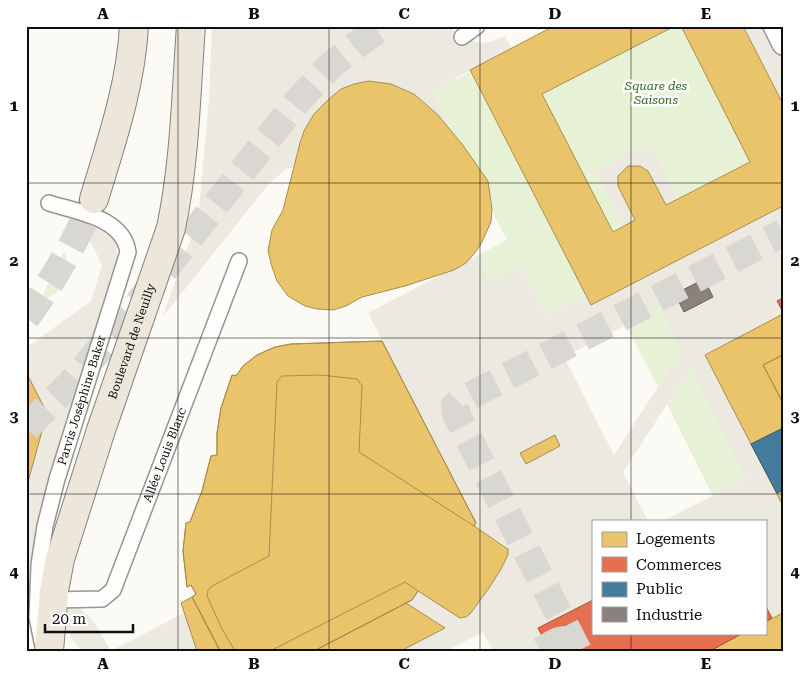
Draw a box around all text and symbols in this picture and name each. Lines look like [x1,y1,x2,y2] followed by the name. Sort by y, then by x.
[97,4,109,23] text: A
[248,4,260,23] text: B
[398,4,410,23] text: C
[549,4,562,23] text: D
[701,4,711,23] text: E
[624,79,688,107] park label: Square des Saisons
[10,96,19,115] text: 1
[791,96,800,115] text: 1
[10,251,19,270] text: 2
[791,251,800,270] text: 2
[105,281,158,401] street label: Boulevard de Neuilly
[55,334,108,467] street label: Parvis Joséphine Baker
[140,405,189,504] street label: Allée Louis Blanc
[10,407,19,426] text: 3
[791,407,800,426] text: 3
[592,520,766,634] legend
[636,530,715,548] text: Logements
[636,556,721,574] text: Commerces
[10,562,19,581] text: 4
[791,562,800,581] text: 4
[636,580,683,598] text: Public
[45,602,132,634] scale bar
[636,606,702,624] text: Industrie
[52,610,87,628] text: 20 m
[97,654,109,673] text: A
[248,654,260,673] text: B
[398,654,410,673] text: C
[549,654,562,673] text: D
[701,654,711,673] text: E

